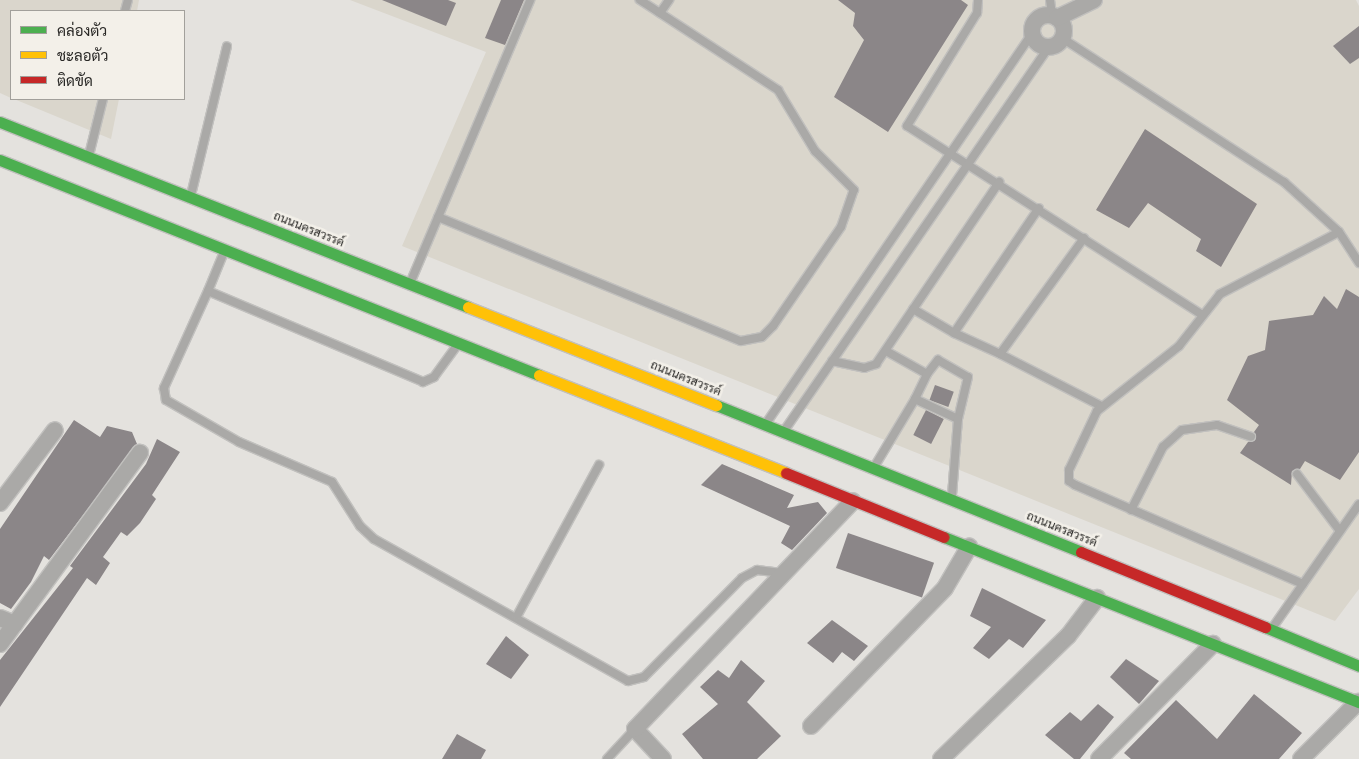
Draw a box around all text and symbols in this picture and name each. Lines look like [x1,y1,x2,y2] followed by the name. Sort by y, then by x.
[10,10,185,100] legend
[57,20,107,40] text: คล่องตัว
[57,45,108,65] text: ชะลอตัว
[57,70,93,90] text: ติดขัด
[272,208,346,250] street label: ถนนนครสวรรค์
[649,357,723,399] street label: ถนนนครสวรรค์
[1025,508,1099,550] street label: ถนนนครสวรรค์

